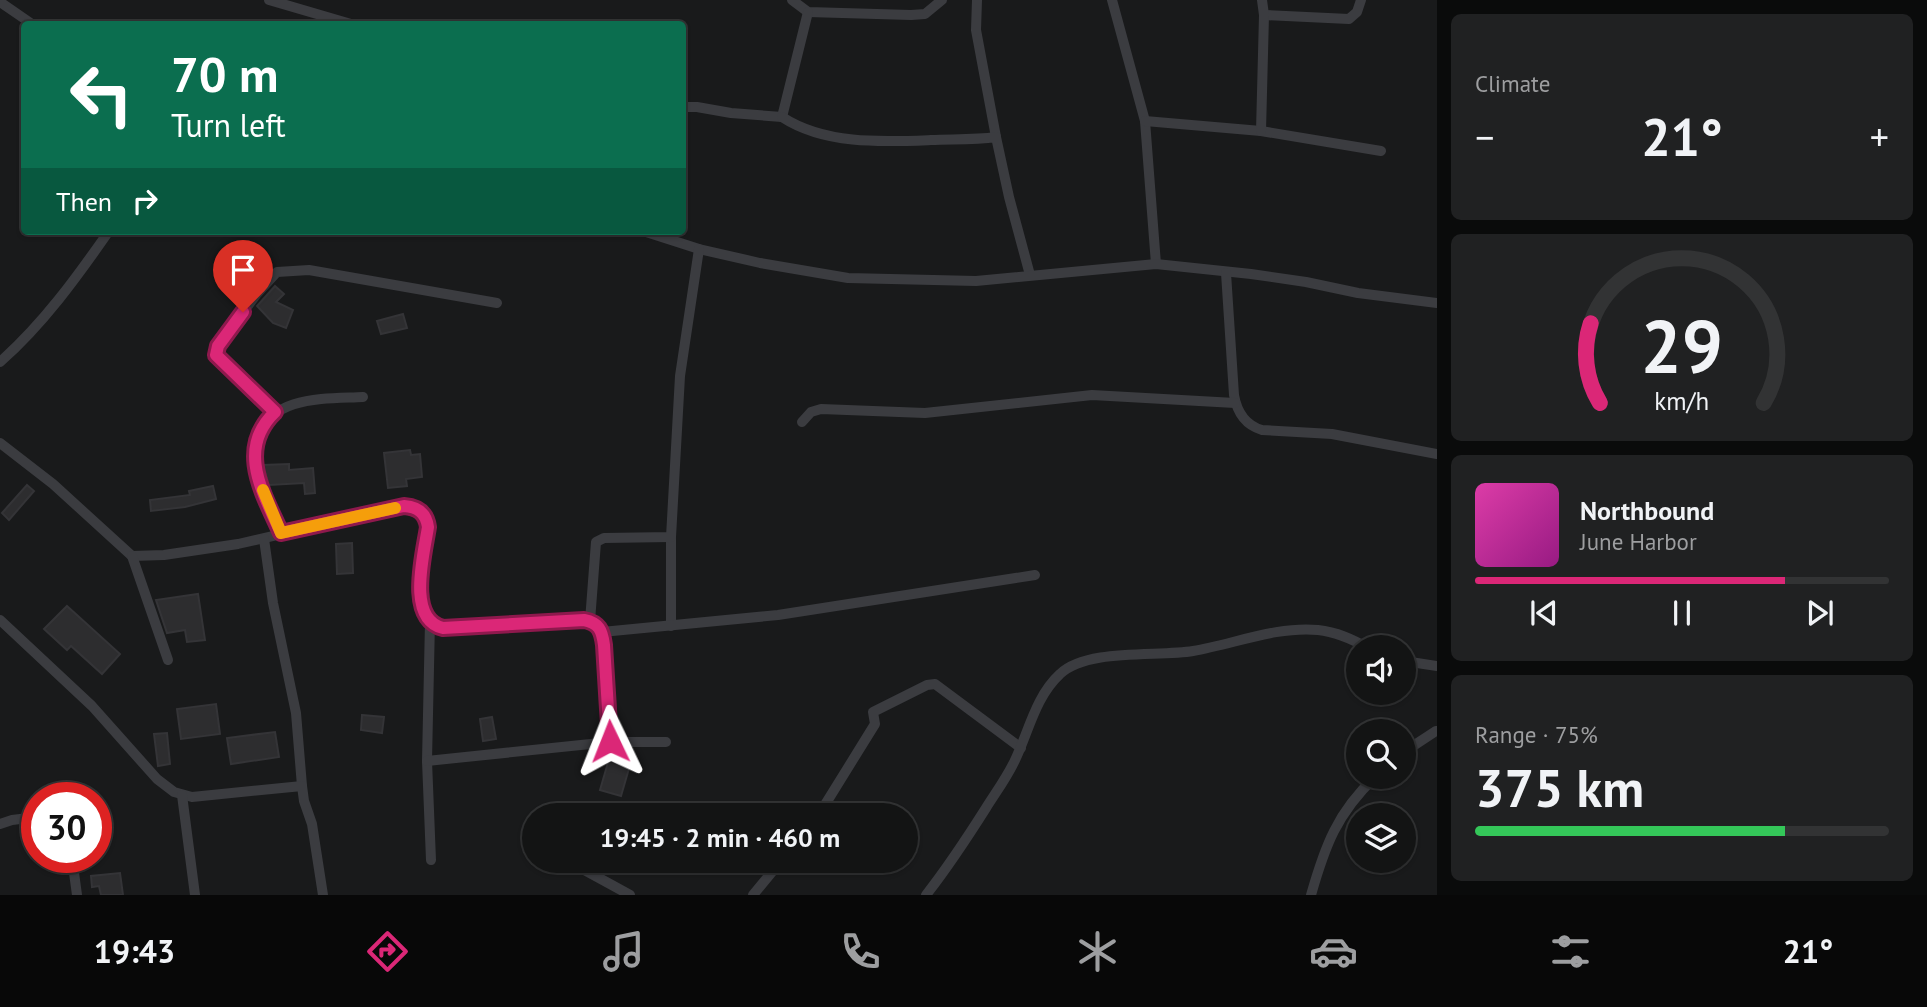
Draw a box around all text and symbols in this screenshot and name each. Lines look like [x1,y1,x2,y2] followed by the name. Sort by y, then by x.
[171,42,278,106] text: 70 m
[56,49,147,140] icon: left
[1475,69,1550,98] text: Climate
[1641,103,1723,170] text: 21°
[171,104,286,146] text: Turn left
[1475,112,1494,161] text: −
[1870,112,1889,161] text: +
[126,182,164,220] icon: right
[56,185,112,218] text: Then
[213,240,273,312] pin
[224,251,262,289] icon: arrive
[1641,300,1723,394] text: 29
[1655,385,1709,417] text: km/h
[1580,494,1714,527] text: Northbound
[1580,527,1697,556] text: June Harbor
[1525,594,1563,632] icon: previous
[1663,594,1701,632] icon: pause
[1801,594,1839,632] icon: next
[1346,635,1416,873] map controls
[1346,635,1416,705] button: sound
[573,704,647,778] position arrow
[1346,719,1416,789] button: search
[1475,720,1598,749] text: Range · 75%
[1475,754,1644,821] text: 375 km
[21,782,112,873] speed limit sign: 30
[1346,803,1416,873] button: layers
[600,821,840,854] text: 19:45 · 2 min · 460 m
[363,927,412,976] icon: directions
[599,927,648,976] icon: music
[836,927,885,976] icon: phone
[1073,927,1122,976] icon: climate
[1309,927,1358,976] icon: car
[1546,927,1595,976] icon: filters
[94,930,175,972] text: 19:43
[1783,930,1833,972] text: 21°

